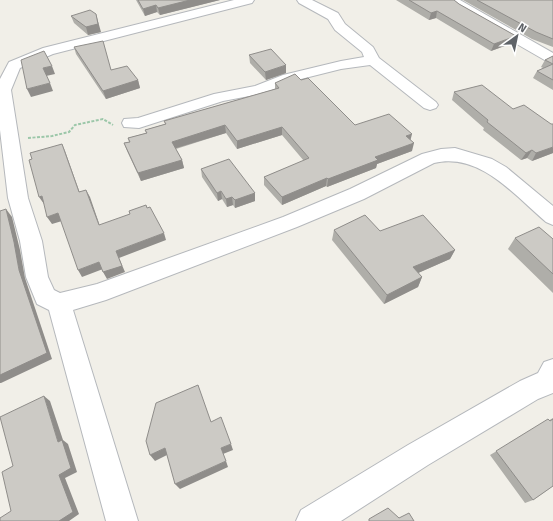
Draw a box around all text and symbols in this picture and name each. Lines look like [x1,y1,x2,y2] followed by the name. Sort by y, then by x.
[497,16,537,56] north arrow
[516,21,529,35] text: N

